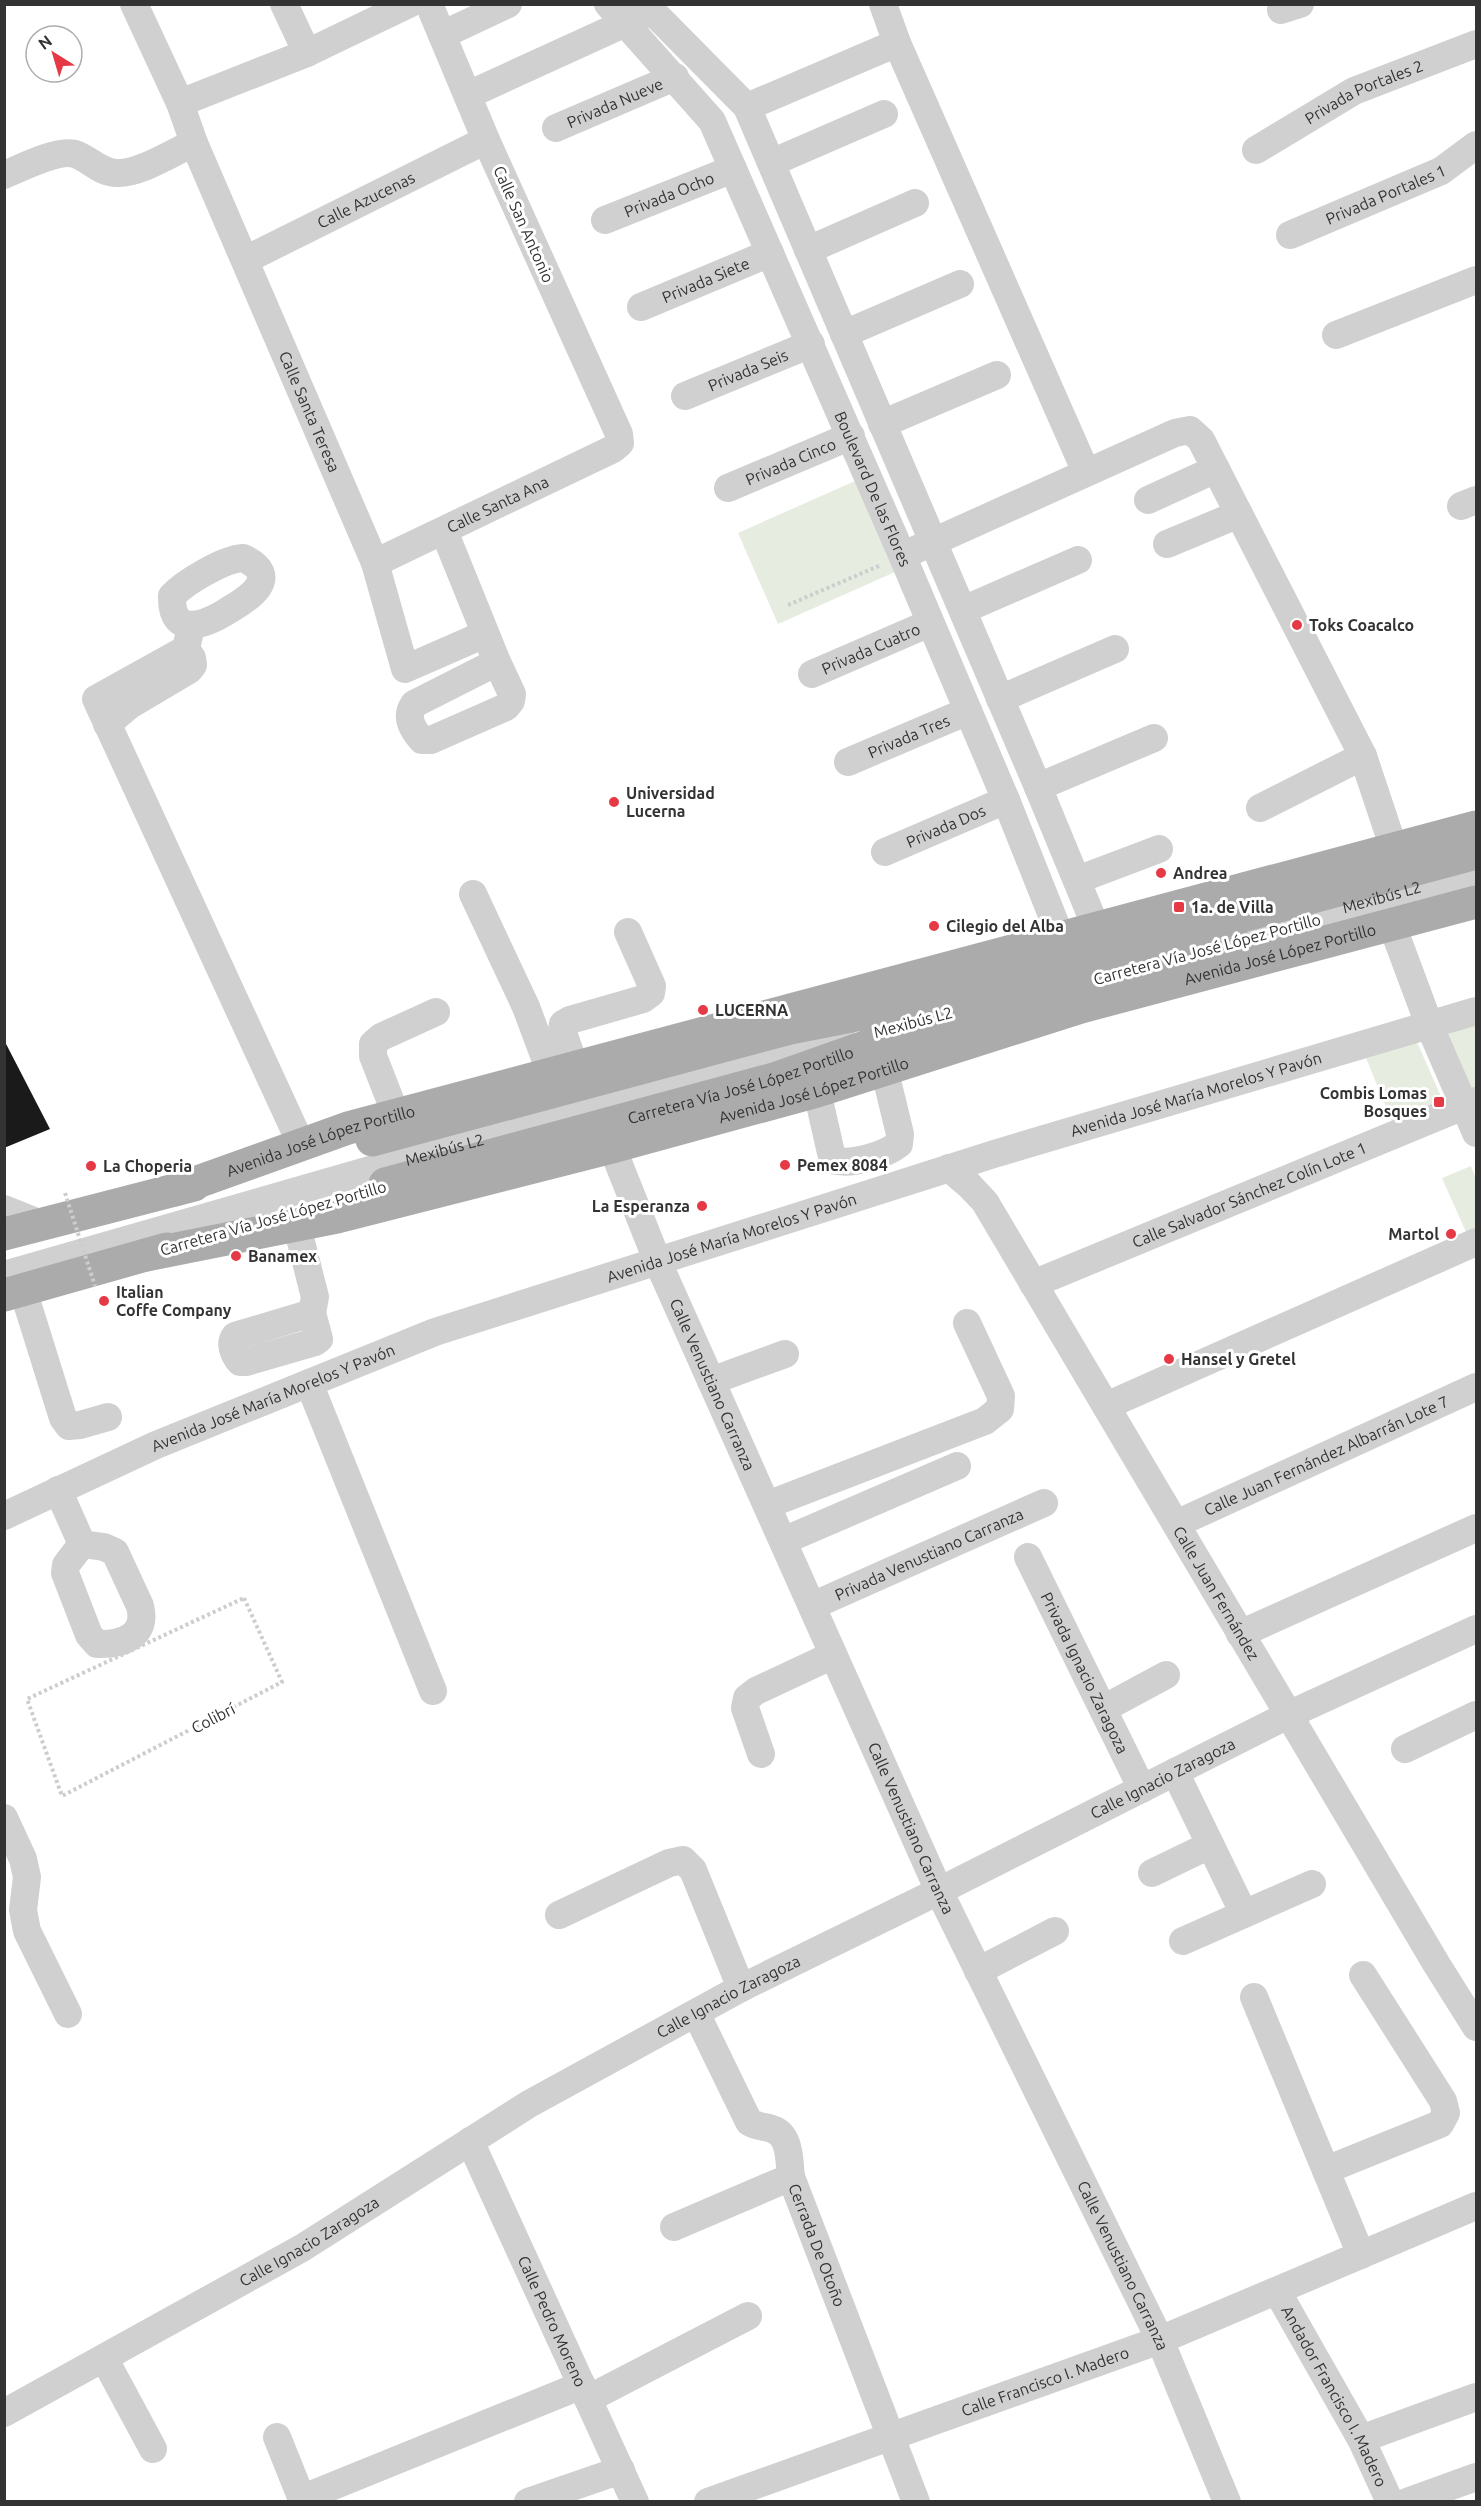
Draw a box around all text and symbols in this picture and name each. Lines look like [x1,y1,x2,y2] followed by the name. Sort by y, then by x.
[24,24,84,84] north arrow
[35,31,55,53] text: N
[1302,56,1425,128] street label: Privada Portales 2
[564,74,666,131] street label: Privada Nueve
[1323,161,1449,228] street label: Privada Portales 1
[490,163,558,285] street label: Calle San Antonio
[314,168,418,232] street label: Calle Azucenas
[622,168,717,220] street label: Privada Ocho
[659,254,752,306] street label: Privada Siete
[705,346,791,395] street label: Privada Seis
[276,348,344,475] street label: Calle Santa Teresa
[831,408,915,569] street label: Boulevard De las Flores
[743,434,839,489] street label: Privada Cinco
[444,472,551,536] street label: Calle Santa Ana
[1309,616,1414,634] place label: Toks Coacalco
[1290,618,1304,632] marker: Toks Coacalco
[819,619,923,678] street label: Privada Cuatro
[865,711,952,761] street label: Privada Tres
[626,784,715,820] place label: Universidad Lucerna
[607,795,621,809] marker: Universidad Lucerna
[903,801,988,851] street label: Privada Dos
[1173,864,1228,882] place label: Andrea
[1154,866,1168,880] marker: Andrea
[1340,877,1423,916] street label: Mexibús L2
[1191,898,1274,916] place label: 1a. de Villa
[1172,900,1186,914] marker: 1a. de Villa
[1091,910,1323,988] street label: Carretera Vía José López Portillo
[946,917,1064,935] place label: Cilegio del Alba
[927,919,941,933] marker: Cilegio del Alba
[1182,920,1378,988] street label: Avenida José López Portillo
[715,1001,789,1019] place label: LUCERNA
[696,1003,710,1017] marker: LUCERNA
[872,1003,954,1041] street label: Mexibús L2
[625,1043,856,1127] street label: Carretera Vía José López Portillo
[1068,1048,1324,1140] street label: Avenida José María Morelos Y Pavón
[716,1053,911,1126] street label: Avenida José López Portillo
[1320,1084,1427,1120] place label: Combis Lomas Bosques
[1432,1095,1446,1109] marker: Combis Lomas Bosques
[224,1102,417,1180] street label: Avenida José López Portillo
[403,1130,486,1169] street label: Mexibús L2
[1129,1138,1369,1251] street label: Calle Salvador Sánchez Colín Lote 1
[797,1156,888,1174] place label: Pemex 8084
[103,1157,192,1175] place label: La Choperia
[778,1158,792,1172] marker: Pemex 8084
[84,1159,98,1173] marker: La Choperia
[158,1177,388,1259] street label: Carretera Vía José López Portillo
[604,1189,859,1286] street label: Avenida José María Morelos Y Pavón
[592,1197,690,1215] place label: La Esperanza
[695,1199,709,1213] marker: La Esperanza
[1388,1225,1439,1243] place label: Martol
[1444,1227,1458,1241] marker: Martol
[248,1247,317,1265] place label: Banamex
[229,1249,243,1263] marker: Banamex
[116,1283,232,1319] place label: Italian Coffe Company
[97,1294,111,1308] marker: Italian Coffe Company
[666,1296,759,1473] street label: Calle Venustiano Carranza
[149,1340,397,1455] street label: Avenida José María Morelos Y Pavón
[1181,1350,1296,1368] place label: Hansel y Gretel
[1162,1352,1176,1366] marker: Hansel y Gretel
[1201,1392,1451,1519] street label: Calle Juan Fernández Albarrán Lote 7
[832,1504,1026,1604] street label: Privada Venustiano Carranza
[1170,1523,1263,1663] street label: Calle Juan Fernández
[1038,1589,1132,1756] street label: Privada Ignacio Zaragoza
[188,1699,239,1737] street label: Colibrí
[1087,1734,1238,1822] street label: Calle Ignacio Zaragoza
[865,1739,958,1917] street label: Calle Venustiano Carranza
[653,1951,803,2041] street label: Calle Ignacio Zaragoza
[1074,2178,1172,2353] street label: Calle Venustiano Carranza
[785,2181,849,2309] street label: Cerrada De Otoño
[236,2193,382,2290] street label: Calle Ignacio Zaragoza
[515,2253,590,2390] street label: Calle Pedro Moreno
[1278,2302,1391,2490] street label: Andador Francisco I. Madero
[959,2343,1131,2420] street label: Calle Francisco I. Madero

